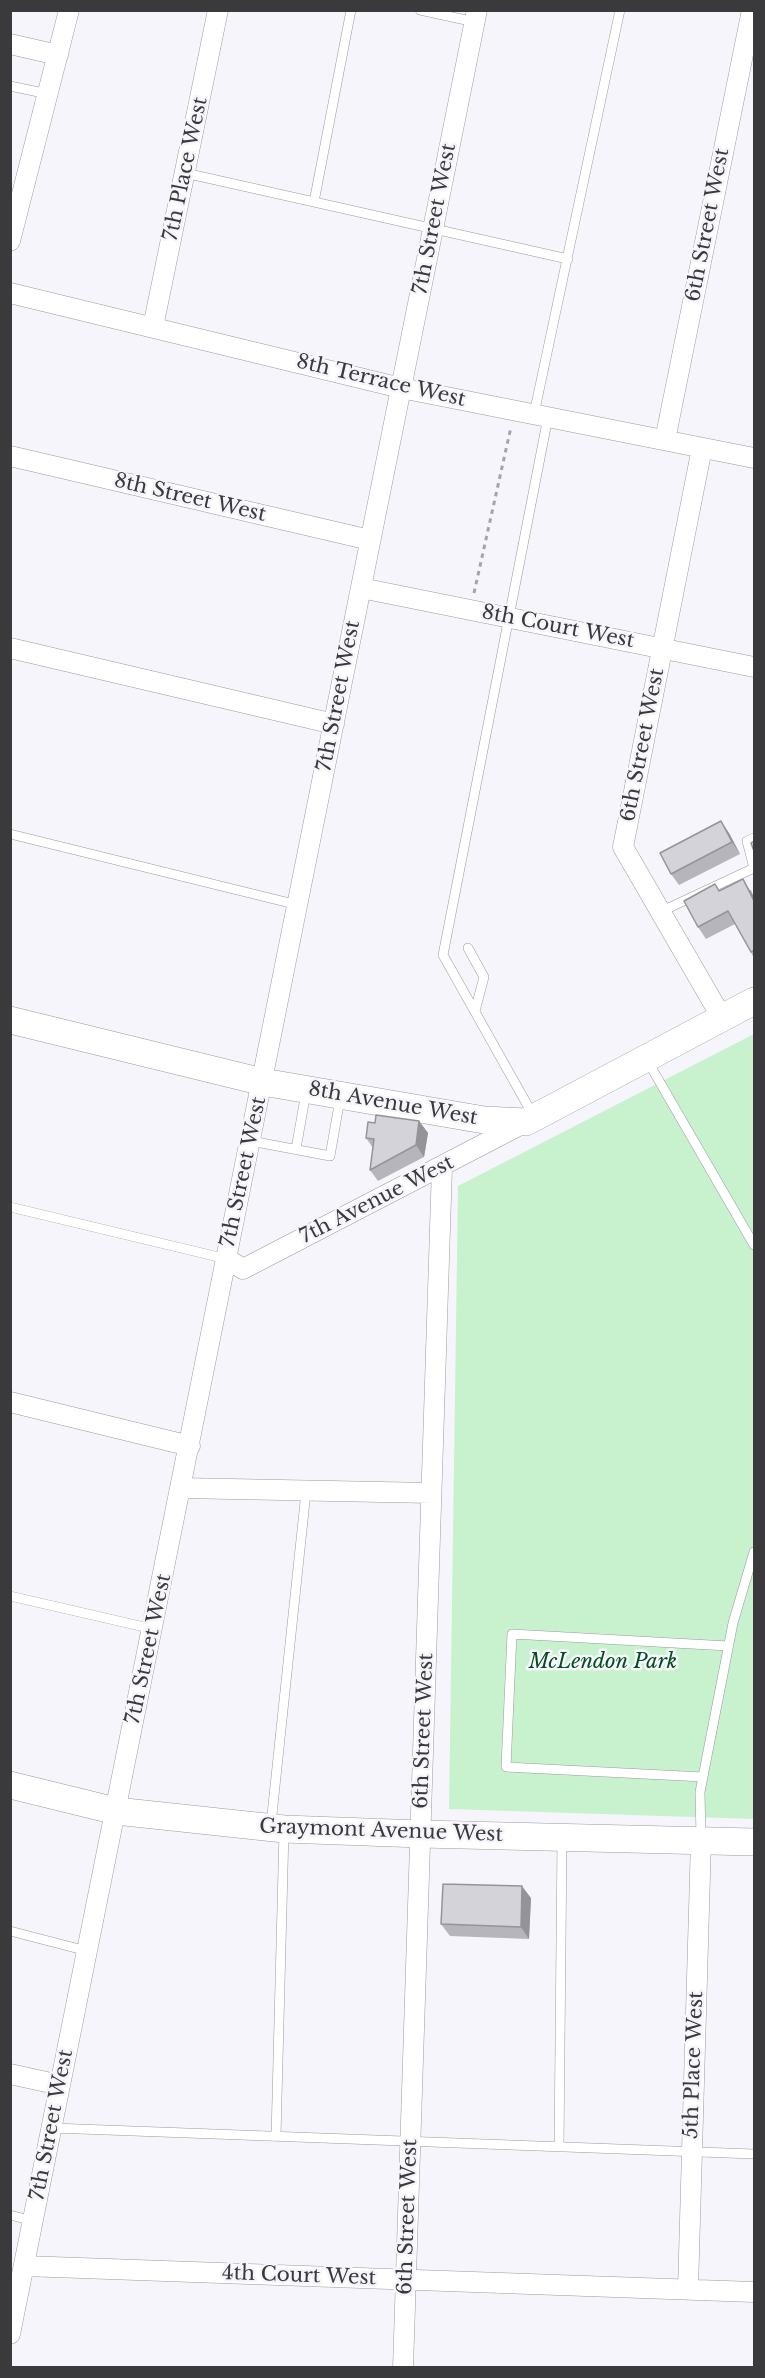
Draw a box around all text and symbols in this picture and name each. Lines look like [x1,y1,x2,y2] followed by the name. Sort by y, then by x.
[159,95,213,243] street label: 7th Place West
[409,142,461,296] street label: 7th Street West
[681,146,735,304] street label: 6th Street West
[294,350,468,412] street label: 8th Terrace West
[112,469,268,527] street label: 8th Street West
[480,600,636,654] street label: 8th Court West
[313,619,365,773] street label: 7th Street West
[616,666,670,824] street label: 6th Street West
[307,1077,479,1131] street label: 8th Avenue West
[216,1095,272,1249] street label: 7th Street West
[296,1151,458,1249] street label: 7th Avenue West
[121,1572,177,1726] street label: 7th Street West
[529,1650,677,1674] park label: McLendon Park
[409,1653,439,1809] street label: 6th Street West
[259,1815,503,1847] street label: Graymont Avenue West
[679,1991,709,2139] street label: 5th Place West
[26,2048,78,2202] street label: 7th Street West
[393,2139,423,2295] street label: 6th Street West
[222,2261,376,2291] street label: 4th Court West

